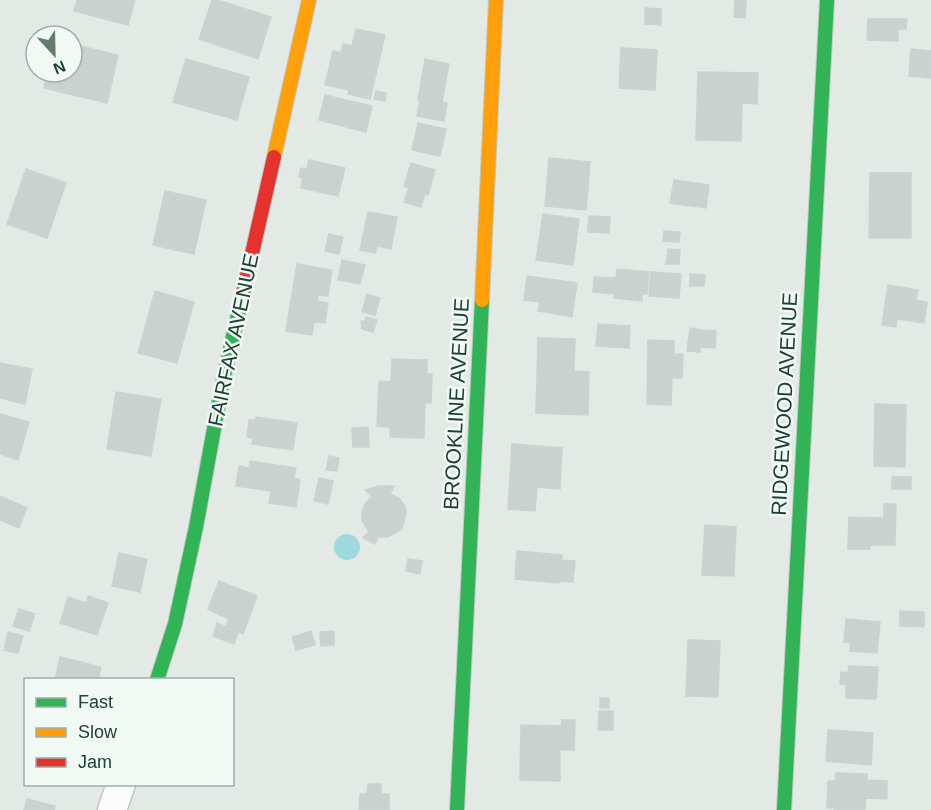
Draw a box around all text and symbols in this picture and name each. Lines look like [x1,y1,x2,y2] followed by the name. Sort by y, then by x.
[24,24,84,84] north arrow
[51,57,68,77] text: N
[203,252,263,428] street label: FAIRFAX AVENUE
[767,292,801,516] street label: RIDGEWOOD AVENUE
[439,298,473,510] street label: BROOKLINE AVENUE
[24,678,234,786] legend
[78,692,113,712] text: Fast
[78,722,118,742] text: Slow
[78,752,112,772] text: Jam

